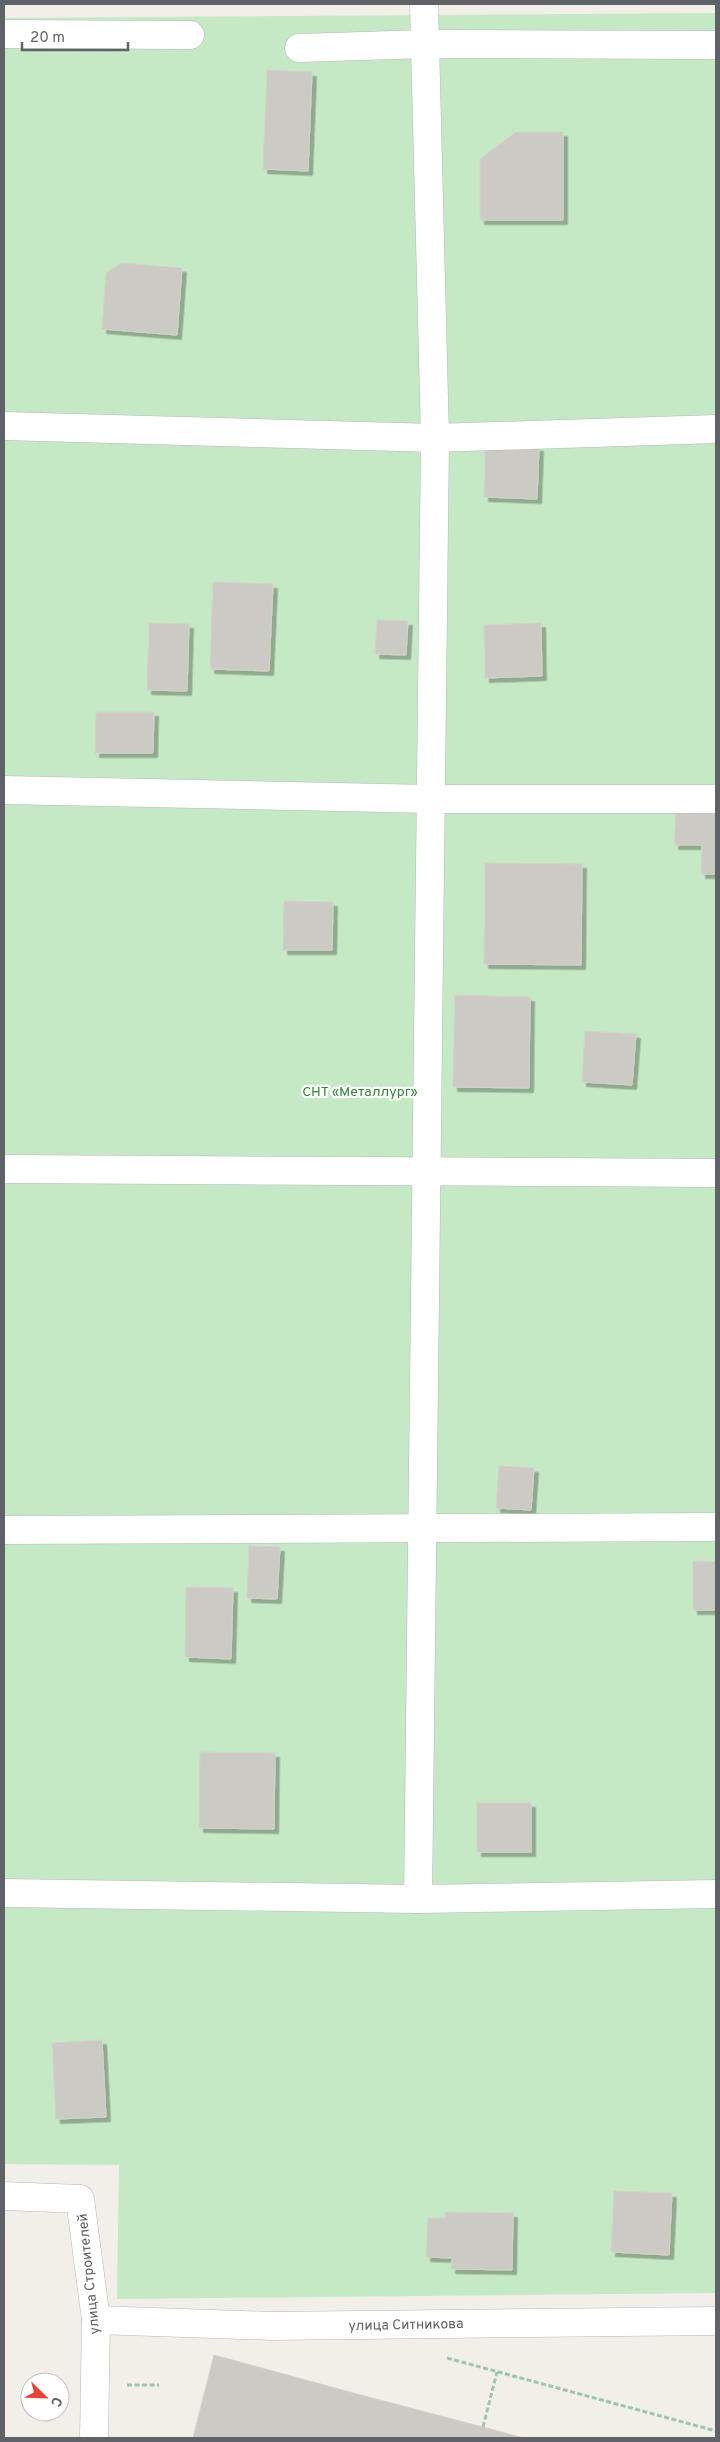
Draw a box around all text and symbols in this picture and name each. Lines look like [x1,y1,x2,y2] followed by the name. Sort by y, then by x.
[22,20,129,52] scale bar
[30,29,65,48] text: 20 m
[302,1084,418,1101] park label: СНТ «Металлург»
[75,2212,104,2335] street label: улица Строителей
[348,2316,464,2335] street label: улица Ситникова
[20,2372,70,2422] north arrow
[46,2394,65,2409] text: С

